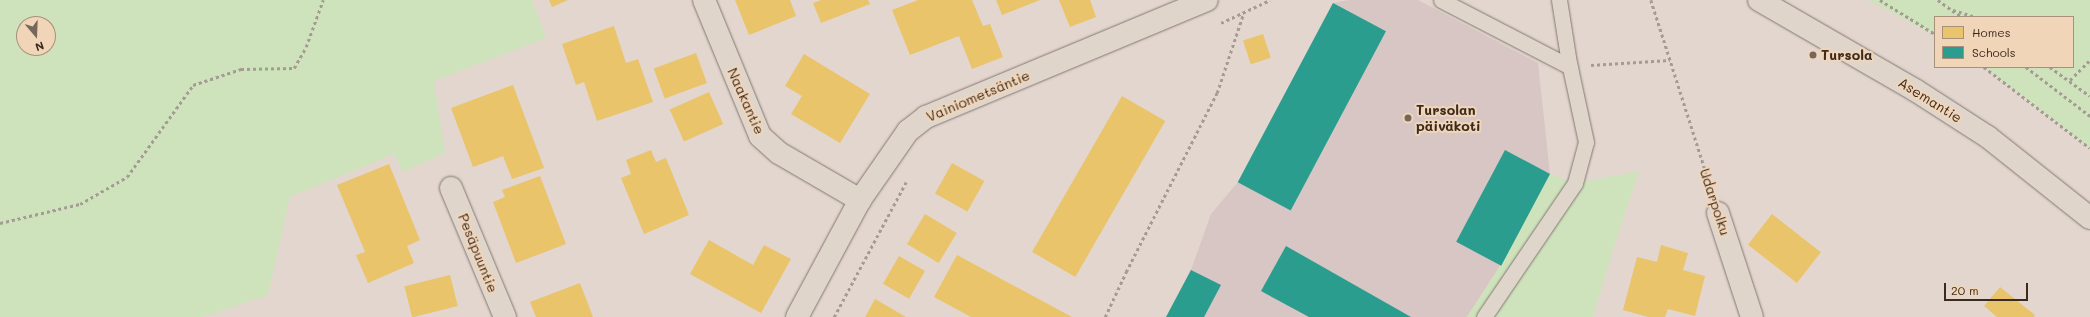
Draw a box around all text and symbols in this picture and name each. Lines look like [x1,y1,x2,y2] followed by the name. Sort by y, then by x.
[16,16,56,56] north arrow
[1934,16,2074,68] legend
[1972,24,2011,40] text: Homes
[33,38,46,55] text: N
[1972,44,2016,60] text: Schools
[1821,47,1873,63] place label: Tursola
[1808,50,1818,60] marker: Tursola
[724,65,768,137] street label: Naakantie
[924,67,1032,125] street label: Vainiometsäntie
[1895,74,1965,126] street label: Asemantie
[1416,102,1481,134] place label: Tursolan päiväkoti
[1403,113,1413,123] marker: Tursolan päiväkoti
[1696,166,1734,238] street label: Udarpolku
[455,211,501,295] street label: Pesäpuuntie
[1946,275,2030,301] scale bar
[1951,282,1979,298] text: 20 m

